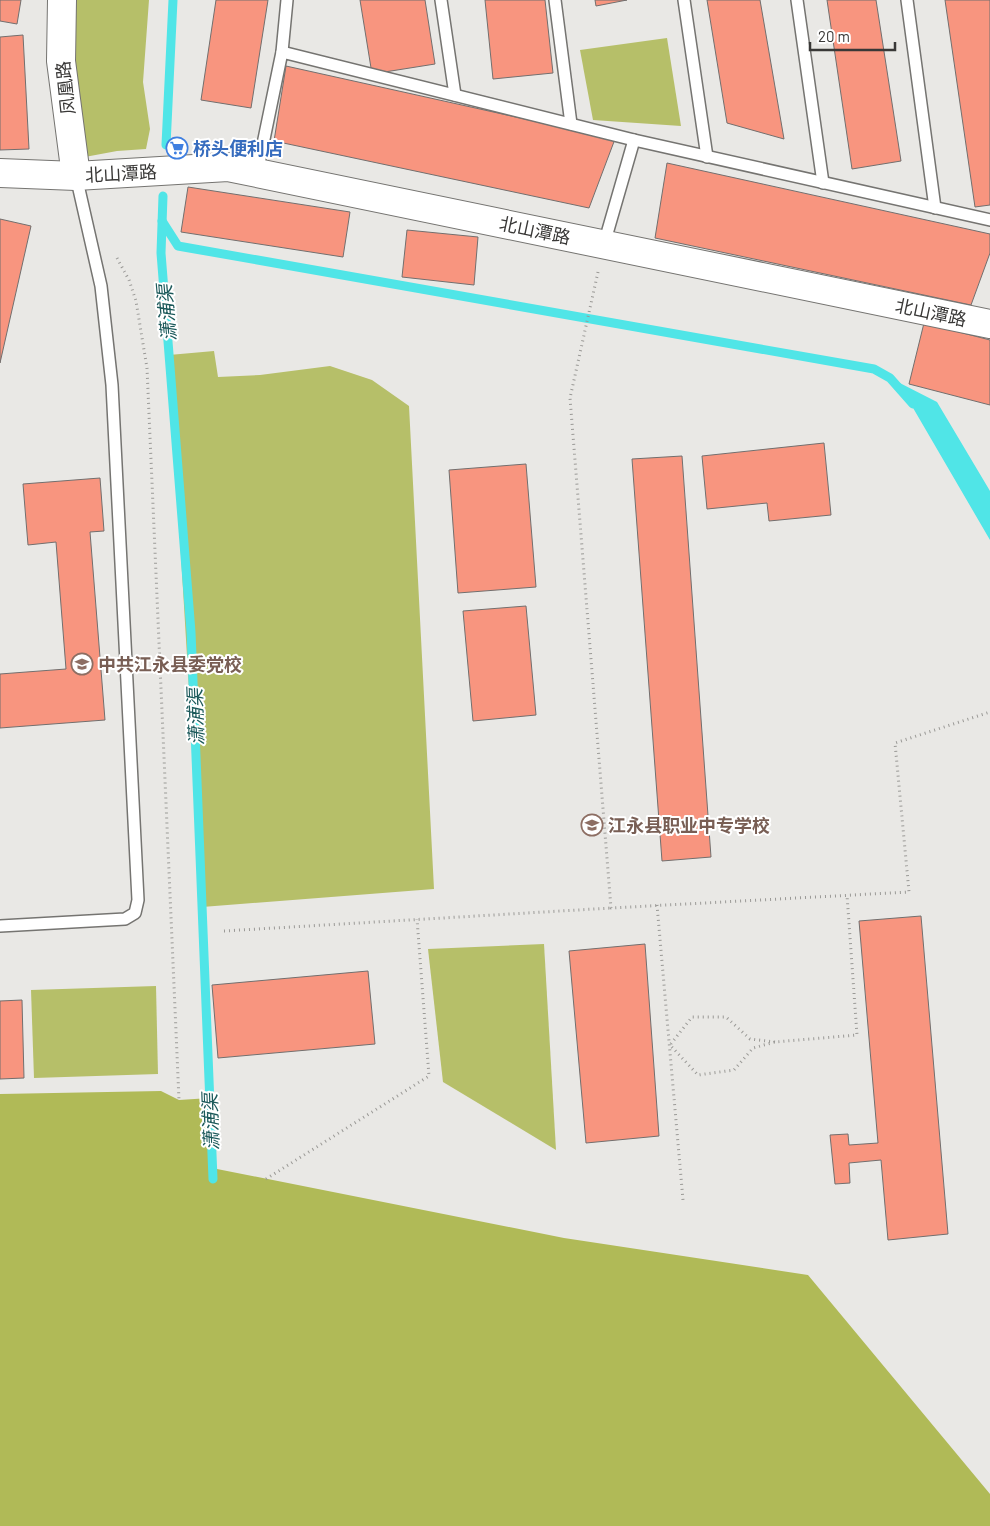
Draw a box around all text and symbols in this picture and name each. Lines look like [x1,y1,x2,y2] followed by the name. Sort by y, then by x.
[810,20,895,52] scale bar
[818,27,850,45] text: 20 m
[51,60,79,116] street label: 凤凰路
[165,136,189,160] supermarket icon: 桥头便利店
[193,137,283,159] place label: 桥头便利店
[84,160,158,186] street label: 北山潭路
[497,212,573,248] street label: 北山潭路
[152,281,180,342] water label: 潇浦渠
[893,294,969,330] street label: 北山潭路
[70,652,94,676] school or university icon: 中共江永县委党校
[98,653,242,675] place label: 中共江永县委党校
[182,685,207,746] water label: 潇浦渠
[580,813,604,837] school or university icon: 江永县职业中专学校
[608,814,770,836] place label: 江永县职业中专学校
[197,1090,222,1151] water label: 潇浦渠

